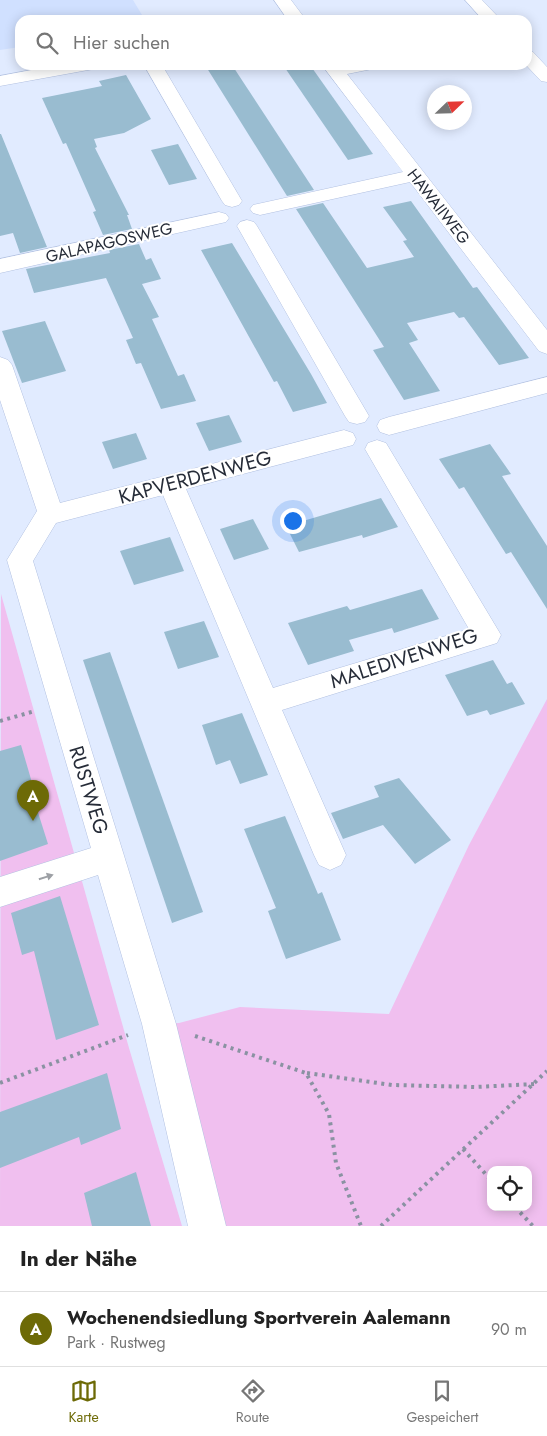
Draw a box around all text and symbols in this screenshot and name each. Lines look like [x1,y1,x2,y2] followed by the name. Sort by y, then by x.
[15,15,532,70] search box
[33,29,61,57] icon: search
[73,29,170,56] text: Hier suchen
[427,85,472,130] north arrow
[402,164,475,249] street label: HAWAIIWEG
[44,217,175,268] street label: GALAPAGOSWEG
[115,443,275,512] street label: KAPVERDENWEG
[280,508,306,534] your location
[326,621,482,696] street label: MALEDIVENWEG
[61,742,116,838] street label: RUSTWEG
[17,780,49,821] pin: A
[39,873,54,881] one-way arrow
[487,1166,532,1211] map controls
[487,1166,532,1211] button: locate
[20,1244,137,1274] text: In der Nähe
[67,1304,451,1331] text: Wochenendsiedlung Sportverein Aalemann
[30,1318,42,1341] text: A
[491,1318,527,1341] text: 90 m
[67,1331,166,1354] text: Park · Rustweg
[69,1377,99,1427] tab: Karte
[236,1377,269,1427] tab: Route
[406,1377,478,1427] tab: Gespeichert

